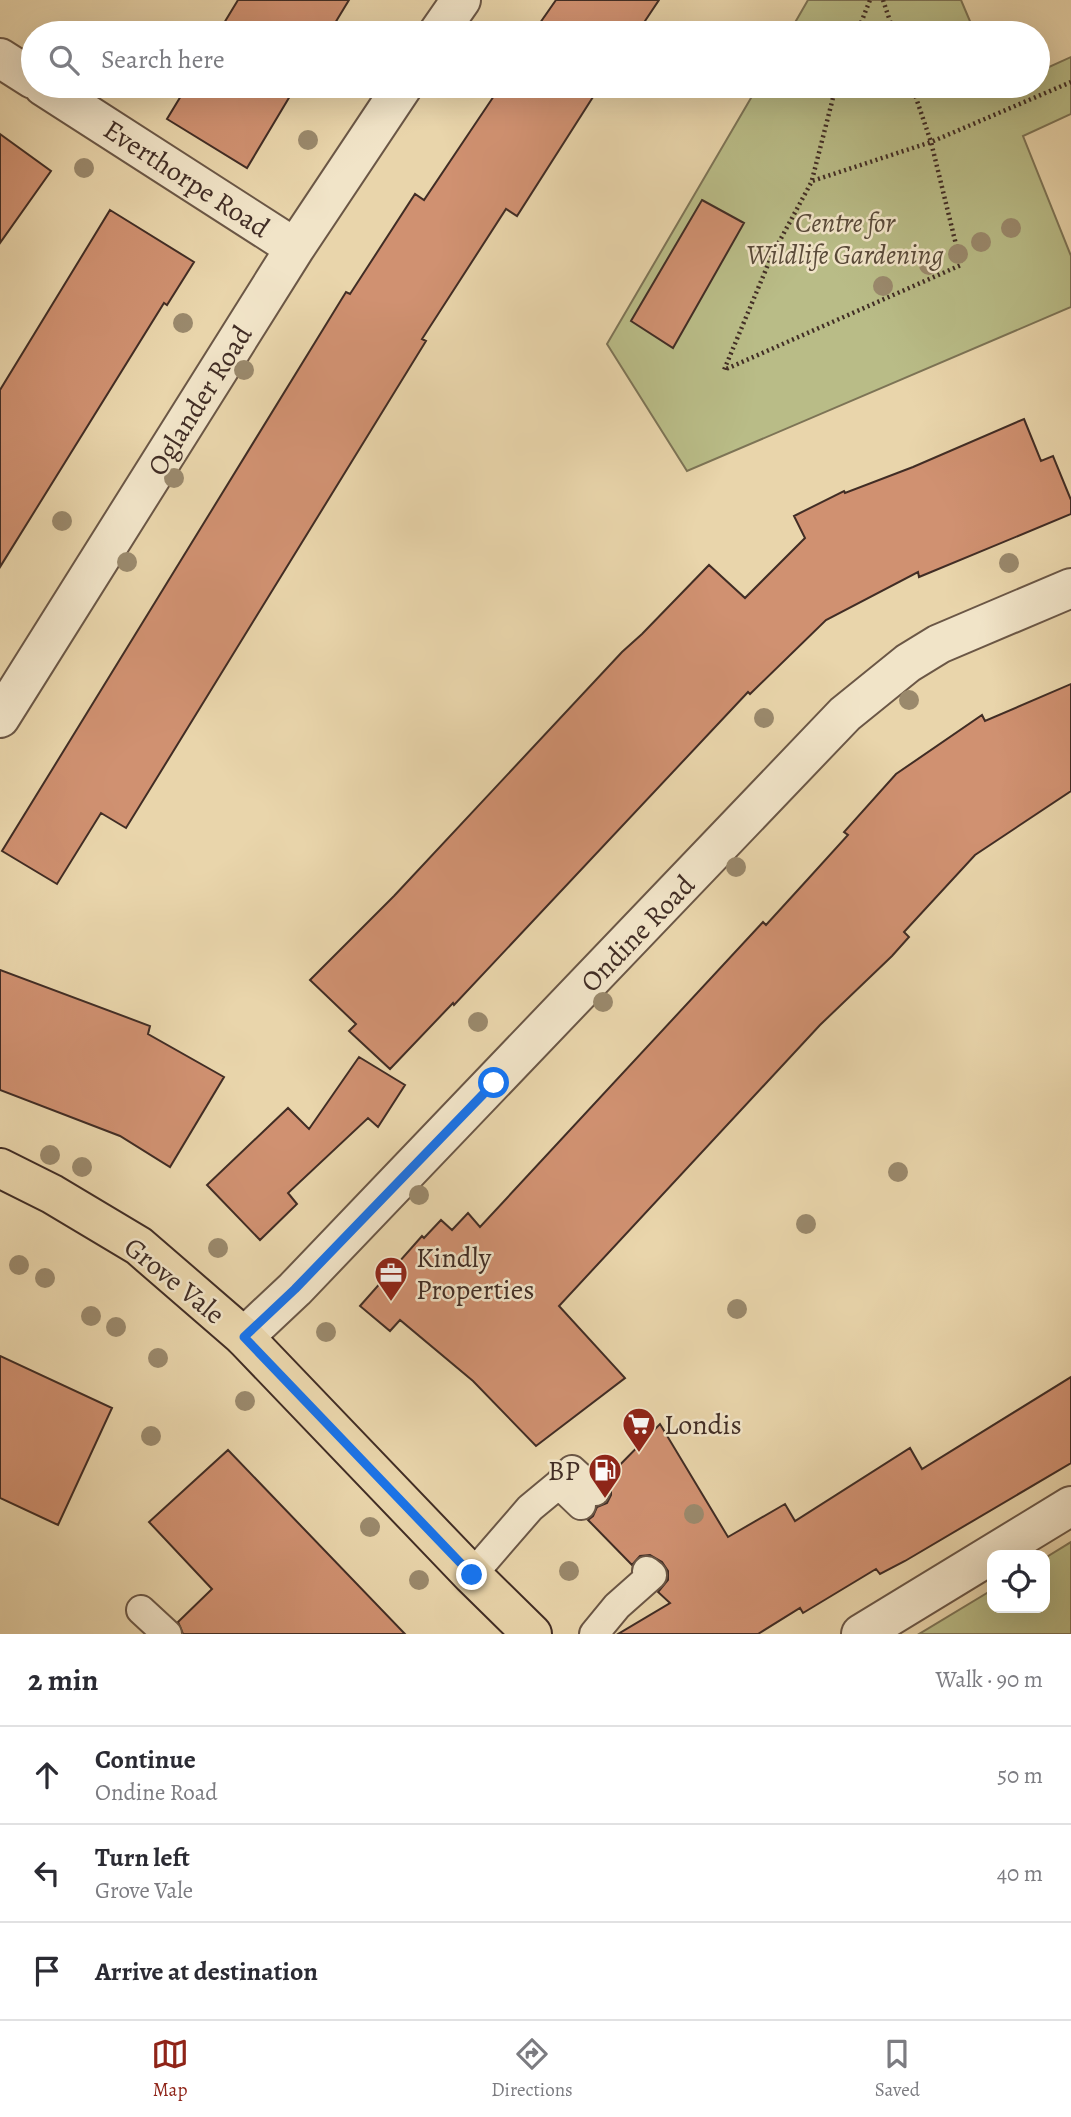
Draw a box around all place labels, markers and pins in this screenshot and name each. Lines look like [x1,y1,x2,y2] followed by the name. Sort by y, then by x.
[416,1239,535,1309] place label: Kindly Properties
[372,1254,410,1303] office icon: Kindly Properties
[620,1405,658,1454] supermarket icon: Londis
[664,1406,742,1444] place label: Londis
[586,1451,624,1500] fuel station icon: BP
[548,1452,580,1490] place label: BP

